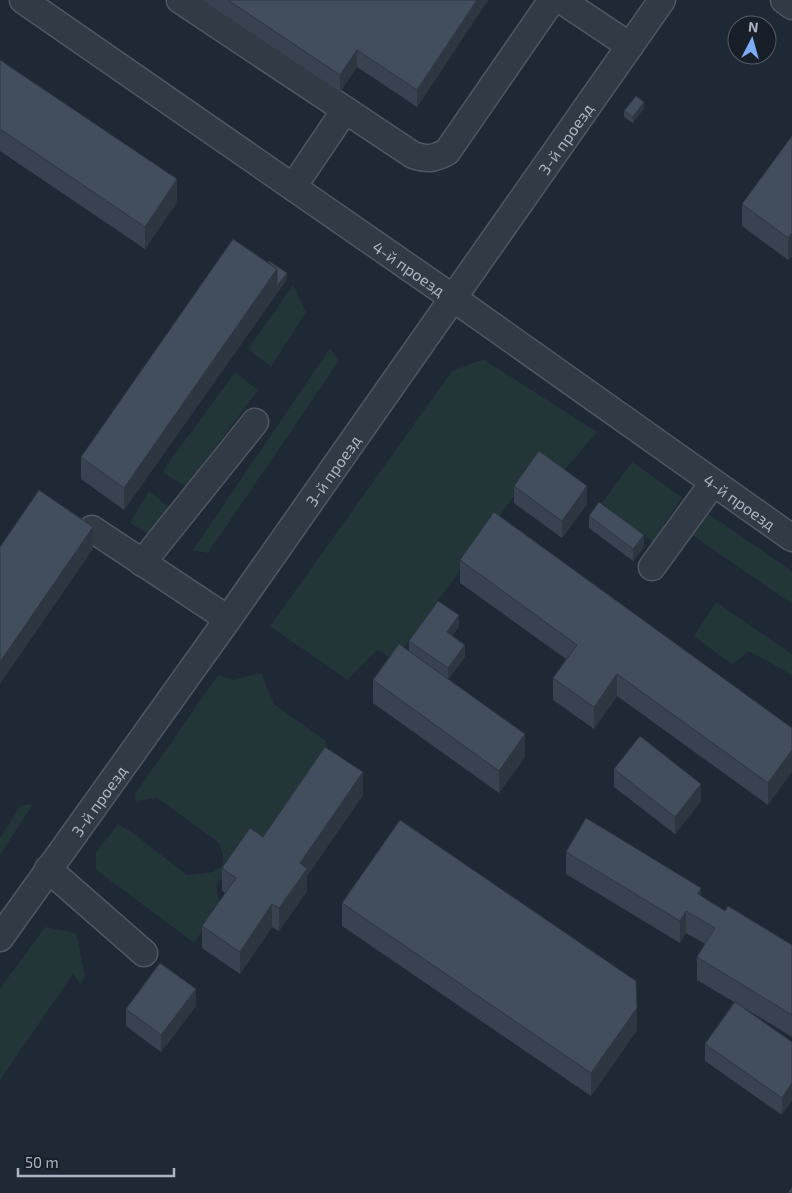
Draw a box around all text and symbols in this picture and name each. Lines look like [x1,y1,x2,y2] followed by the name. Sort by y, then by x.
[727,15,777,65] north arrow
[747,18,759,36] text: N
[533,99,596,178] street label: 3-й проезд
[370,236,449,299] street label: 4-й проезд
[301,431,364,509] street label: 3-й проезд
[701,469,780,533] street label: 4-й проезд
[67,761,130,840] street label: 3-й проезд
[18,1146,174,1178] scale bar
[25,1153,59,1171] text: 50 m

